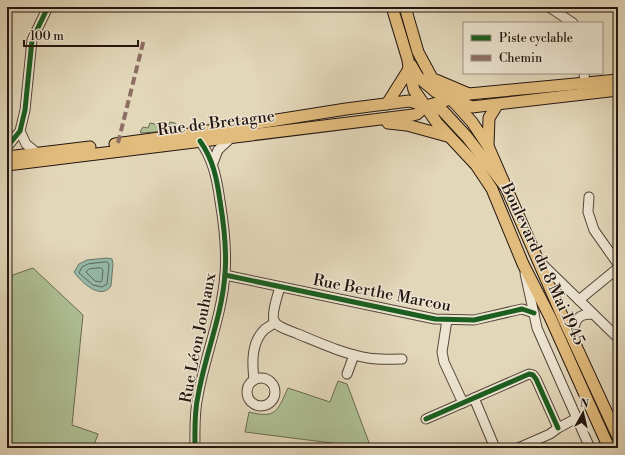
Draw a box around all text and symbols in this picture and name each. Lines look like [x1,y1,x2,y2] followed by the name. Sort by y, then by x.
[24,22,138,48] scale bar
[463,22,603,74] legend
[30,29,64,44] text: 100 m
[499,31,573,46] text: Piste cyclable
[499,51,542,66] text: Chemin
[156,106,276,140] street label: Rue de Bretagne
[496,179,590,349] street label: Boulevard du 8 Mai 1945
[176,270,221,405] street label: Rue Léon Jouhaux
[311,270,453,316] street label: Rue Berthe Marcou
[563,393,603,433] north arrow
[579,397,590,412] text: N

